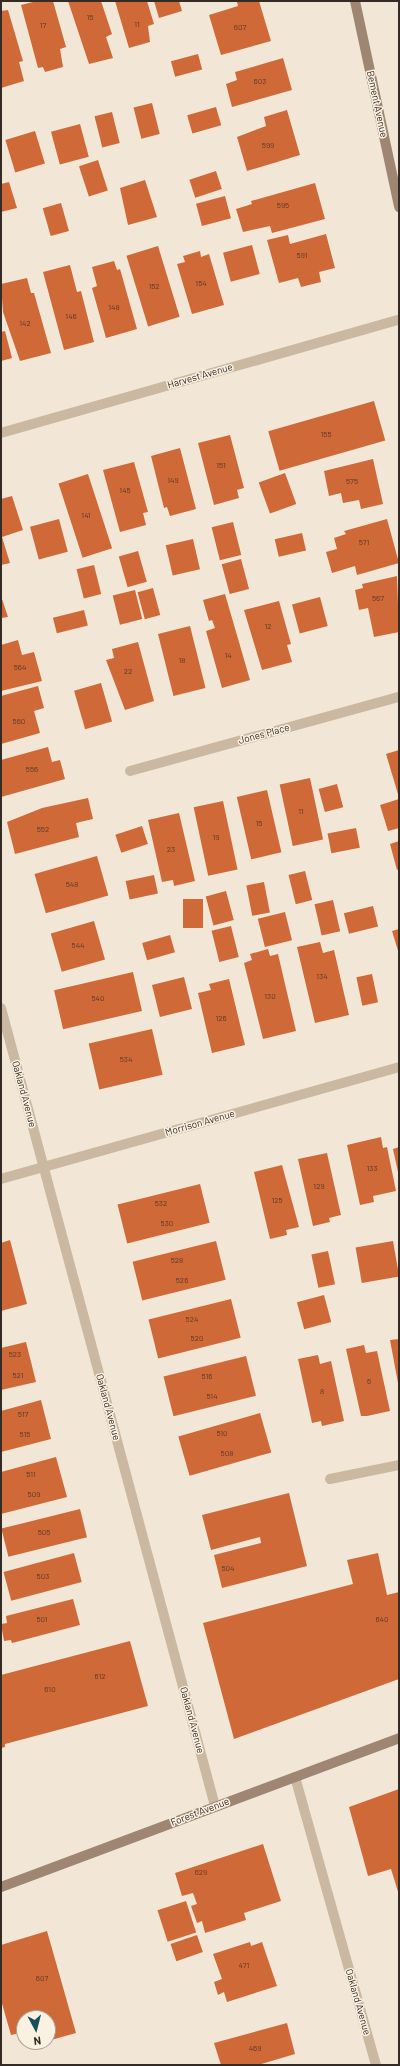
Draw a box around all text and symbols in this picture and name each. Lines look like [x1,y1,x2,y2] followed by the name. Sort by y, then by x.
[87,13,93,23] house number: 15
[134,20,140,30] house number: 11
[40,21,46,31] house number: 17
[234,23,246,33] house number: 607
[364,70,390,138] street label: Bement Avenue
[254,77,266,87] house number: 603
[262,141,274,151] house number: 599
[277,201,289,211] house number: 595
[297,251,307,261] house number: 591
[195,279,207,289] house number: 154
[148,282,160,292] house number: 152
[108,303,120,313] house number: 148
[65,312,77,322] house number: 146
[19,319,31,329] house number: 142
[166,361,234,391] street label: Harvest Avenue
[320,430,332,440] house number: 155
[216,461,226,471] house number: 151
[167,476,179,486] house number: 149
[346,477,358,487] house number: 575
[119,486,131,496] house number: 145
[81,511,91,521] house number: 141
[359,538,369,548] house number: 571
[372,594,384,604] house number: 567
[264,622,272,632] house number: 12
[224,651,232,661] house number: 14
[179,656,185,666] house number: 18
[14,663,26,673] house number: 564
[124,667,132,677] house number: 22
[13,717,25,727] house number: 560
[237,721,291,747] street label: Jones Place
[26,765,38,775] house number: 556
[298,807,304,817] house number: 11
[256,819,262,829] house number: 15
[37,825,49,835] house number: 552
[213,833,219,843] house number: 19
[167,845,175,855] house number: 23
[66,880,78,890] house number: 548
[72,941,84,951] house number: 544
[316,972,328,982] house number: 134
[264,992,276,1002] house number: 130
[91,994,105,1004] house number: 540
[215,1014,227,1024] house number: 126
[120,1055,132,1065] house number: 534
[9,1059,39,1129] street label: Oakland Avenue
[164,1107,236,1139] street label: Morrison Avenue
[366,1164,378,1174] house number: 133
[313,1182,325,1192] house number: 129
[271,1196,283,1206] house number: 125
[155,1199,167,1209] house number: 532
[161,1219,173,1229] house number: 530
[171,1256,183,1266] house number: 528
[176,1276,188,1286] house number: 526
[186,1315,198,1325] house number: 524
[191,1334,203,1344] house number: 520
[9,1350,21,1360] house number: 523
[12,1371,24,1381] house number: 521
[93,1372,123,1442] street label: Oakland Avenue
[202,1372,212,1382] house number: 516
[367,1377,371,1387] house number: 6
[320,1387,324,1397] house number: 8
[206,1392,218,1402] house number: 514
[18,1410,28,1420] house number: 517
[216,1429,228,1439] house number: 510
[20,1430,30,1440] house number: 515
[221,1449,233,1459] house number: 508
[26,1470,36,1480] house number: 511
[28,1490,40,1500] house number: 509
[38,1528,50,1538] house number: 505
[221,1564,235,1574] house number: 504
[37,1572,49,1582] house number: 503
[36,1615,48,1625] house number: 501
[375,1615,389,1625] house number: 640
[94,1672,106,1682] house number: 612
[44,1685,56,1695] house number: 610
[177,1685,207,1755] street label: Oakland Avenue
[169,1795,231,1829] street label: Forest Avenue
[195,1868,207,1878] house number: 629
[239,1961,249,1971] house number: 471
[343,1968,373,2036] street label: Oakland Avenue
[36,1974,48,1984] house number: 607
[16,2010,56,2050] north arrow
[33,2035,42,2048] text: N
[249,2044,261,2054] house number: 469

